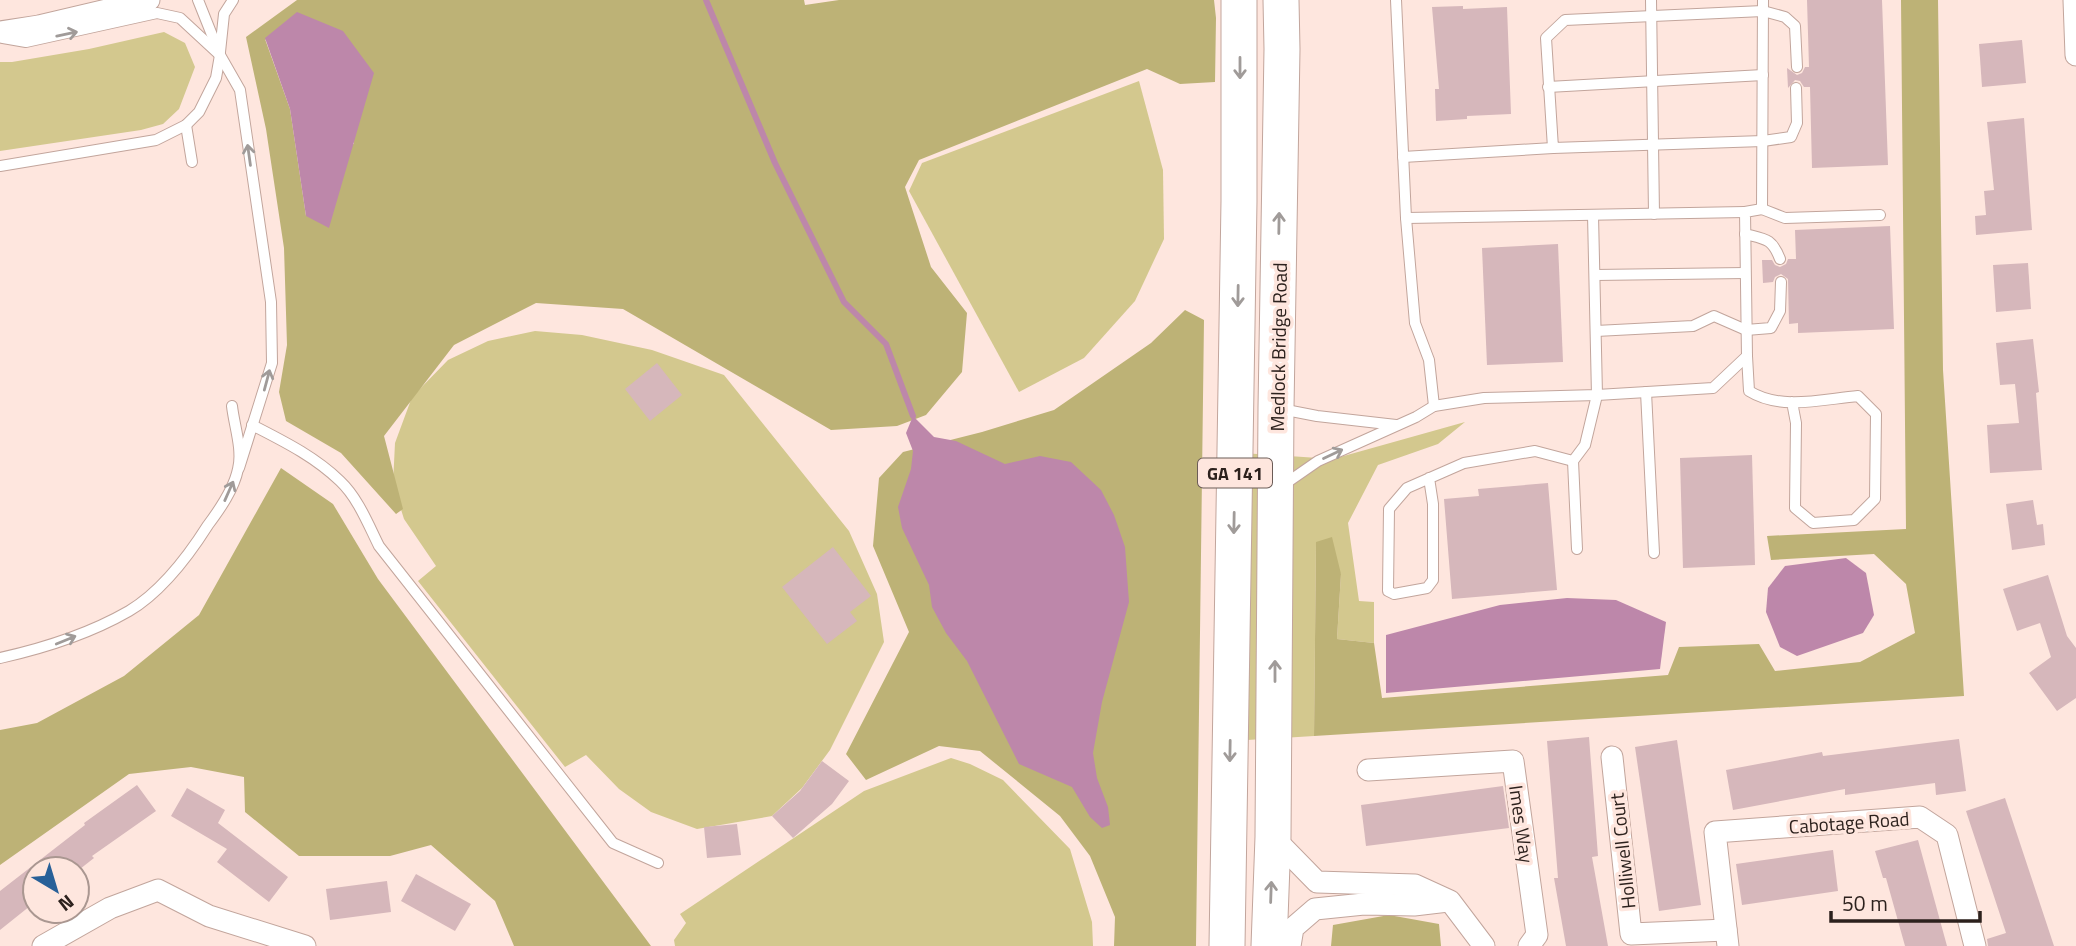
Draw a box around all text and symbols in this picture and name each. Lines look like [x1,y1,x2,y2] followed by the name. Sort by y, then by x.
[55,26,78,40] one-way arrow
[1233,56,1247,79] one-way arrow
[243,144,256,167] one-way arrow
[1273,212,1286,235] one-way arrow
[1262,262,1294,432] street label: Medlock Bridge Road
[1231,284,1244,307] one-way arrow
[261,369,274,392] one-way arrow
[1322,447,1344,460] one-way arrow
[1198,458,1272,488] road number: GA 141
[223,481,236,502] one-way arrow
[1227,511,1241,534] one-way arrow
[54,632,76,645] one-way arrow
[1268,660,1282,683] one-way arrow
[1223,739,1237,762] one-way arrow
[1502,783,1542,865] street label: Imes Way
[1601,791,1642,910] street label: Holliwell Court
[1788,803,1910,841] street label: Cabotage Road
[21,855,91,925] north arrow
[1265,880,1278,903] one-way arrow
[1831,880,1980,924] scale bar
[1842,887,1888,919] text: 50 m
[53,888,81,919] text: N

